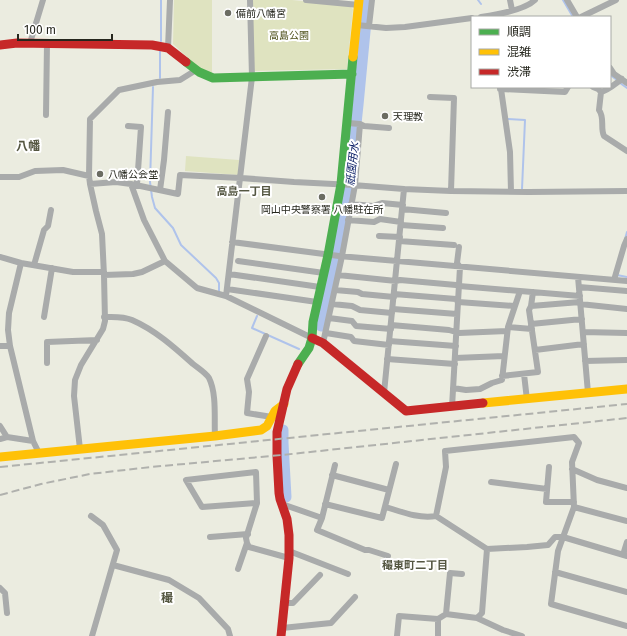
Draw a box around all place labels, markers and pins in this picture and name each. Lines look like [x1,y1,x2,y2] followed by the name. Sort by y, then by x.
[223,8,233,18] marker: 備前八幡宮
[235,8,286,20] place label: 備前八幡宮
[380,111,390,121] marker: 天理教
[393,111,423,123] place label: 天理教
[95,169,105,179] marker: 八幡公会堂
[108,169,158,181] place label: 八幡公会堂
[317,192,327,202] marker: 岡山中央警察署 八幡駐在所
[261,204,383,216] place label: 岡山中央警察署 八幡駐在所

